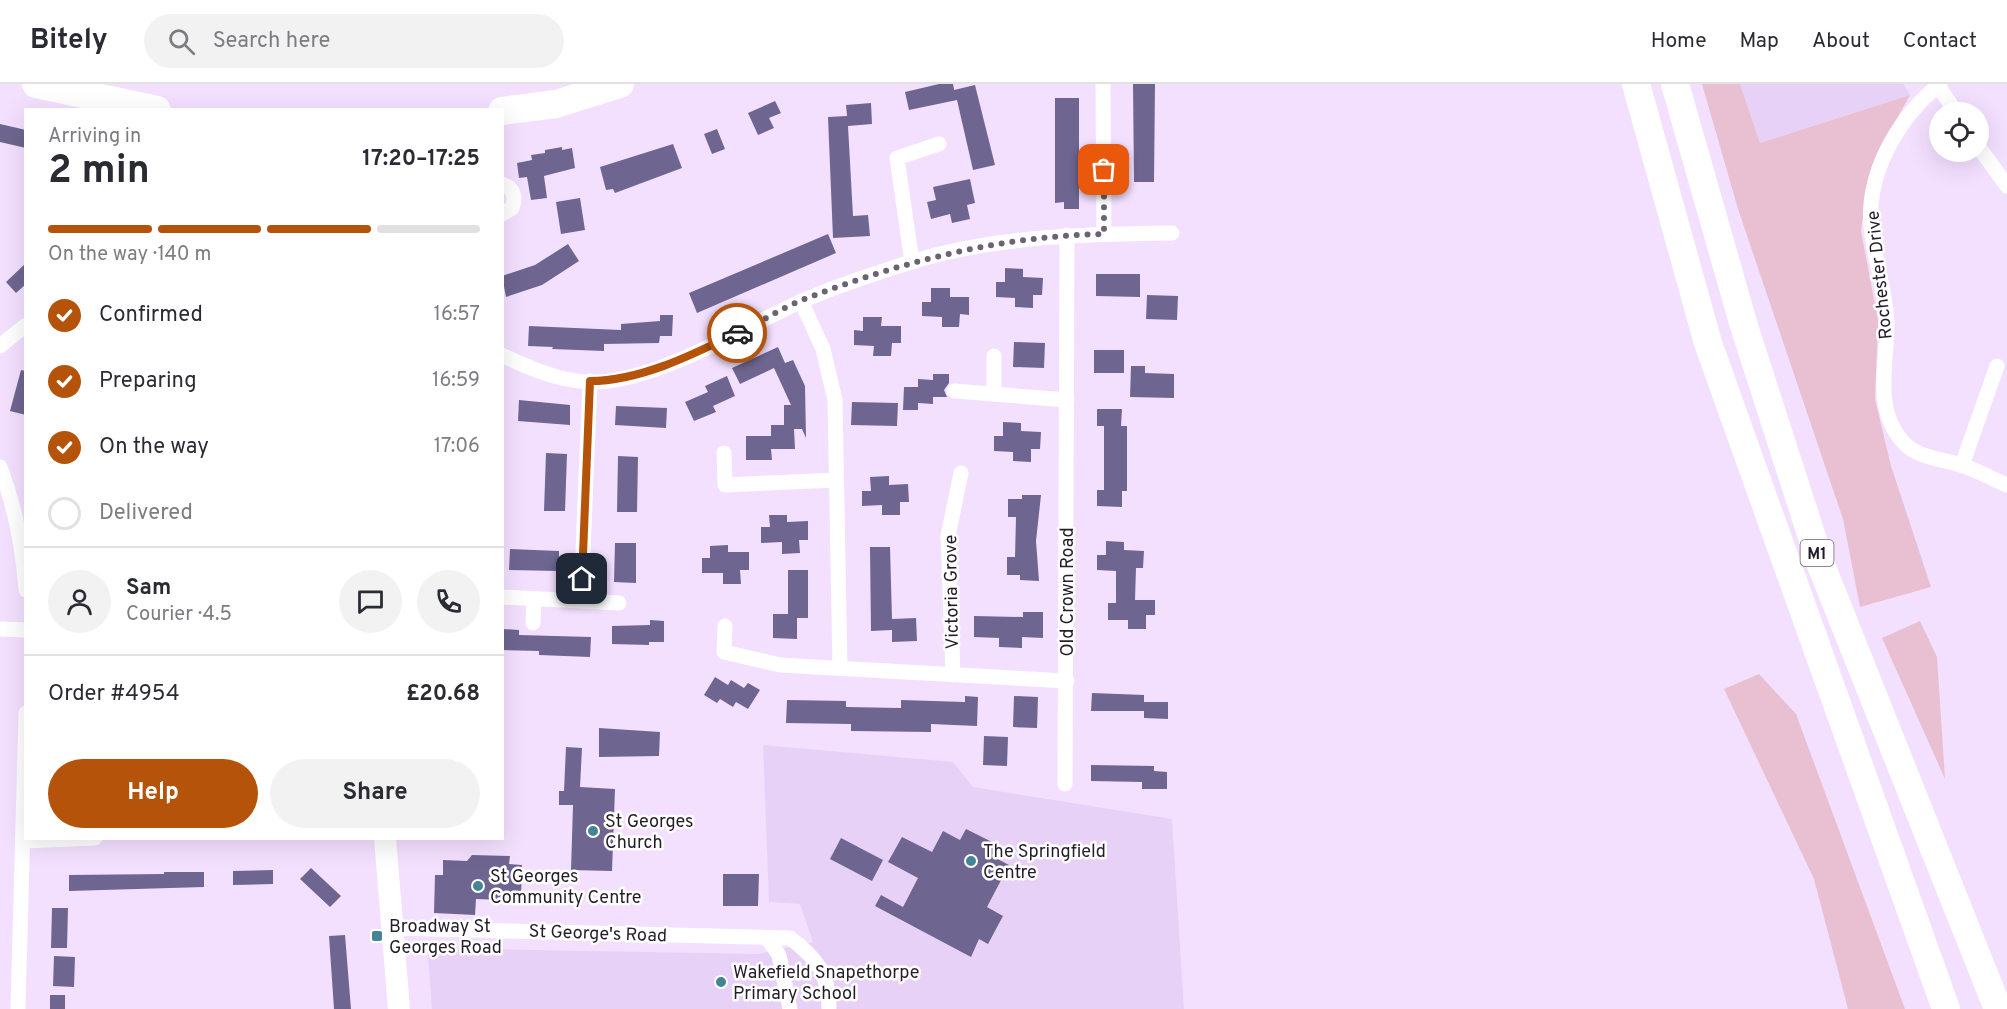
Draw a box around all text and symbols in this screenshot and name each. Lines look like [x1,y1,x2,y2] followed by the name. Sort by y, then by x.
[144,14,564,68] search box
[30,23,108,59] text: Bitely
[165,25,198,58] icon: search
[213,28,330,55] text: Search here
[1651,28,1707,55] text: Home
[1740,28,1779,55] text: Map
[1812,28,1870,55] text: About
[1903,28,1977,55] text: Contact
[1929,102,1989,162] map controls
[1929,102,1989,162] button: locate
[48,124,141,150] text: Arriving in
[1078,144,1129,195] pin
[362,146,480,173] text: 17:20–17:25
[48,148,150,197] text: 2 min
[1087,153,1120,186] icon: bag
[1862,209,1899,340] street label: Rochester Drive
[48,242,211,268] text: On the way · 140 m
[48,299,81,332] icon: check
[99,302,203,329] text: Confirmed
[433,302,480,328] text: 16:57
[707,303,767,363] courier
[721,317,754,350] icon: car
[48,365,81,398] icon: check
[99,368,197,395] text: Preparing
[432,368,480,394] text: 16:59
[48,431,81,464] icon: check
[99,434,209,461] text: On the way
[434,434,480,460] text: 17:06
[99,500,193,527] text: Delivered
[1057,527,1080,657] street label: Old Crown Road
[940,534,965,649] street label: Victoria Grove
[1800,540,1834,566] road number: M1
[556,553,607,604] pin
[565,562,598,595] icon: home
[48,570,111,633] button: person
[339,570,402,633] button: chat
[417,570,480,633] button: phone
[126,575,171,602] text: Sam
[126,602,232,628] text: Courier · 4.5
[48,681,180,708] text: Order #4954
[406,681,480,708] text: £20.68
[48,759,258,828] button: Help
[270,759,480,828] button: Share
[605,811,694,855] place label: St Georges Church
[586,824,600,838] marker: St Georges Church
[983,841,1106,885] place label: The Springfield Centre
[964,854,978,868] marker: The Springfield Centre
[490,866,641,910] place label: St Georges Community Centre
[471,879,485,893] marker: St Georges Community Centre
[389,916,502,960] place label: Broadway St Georges Road
[528,921,668,948] street label: St George's Road
[370,929,384,943] marker: Broadway St Georges Road
[733,962,919,1006] place label: Wakefield Snapethorpe Primary School
[714,975,728,989] marker: Wakefield Snapethorpe Primary School

